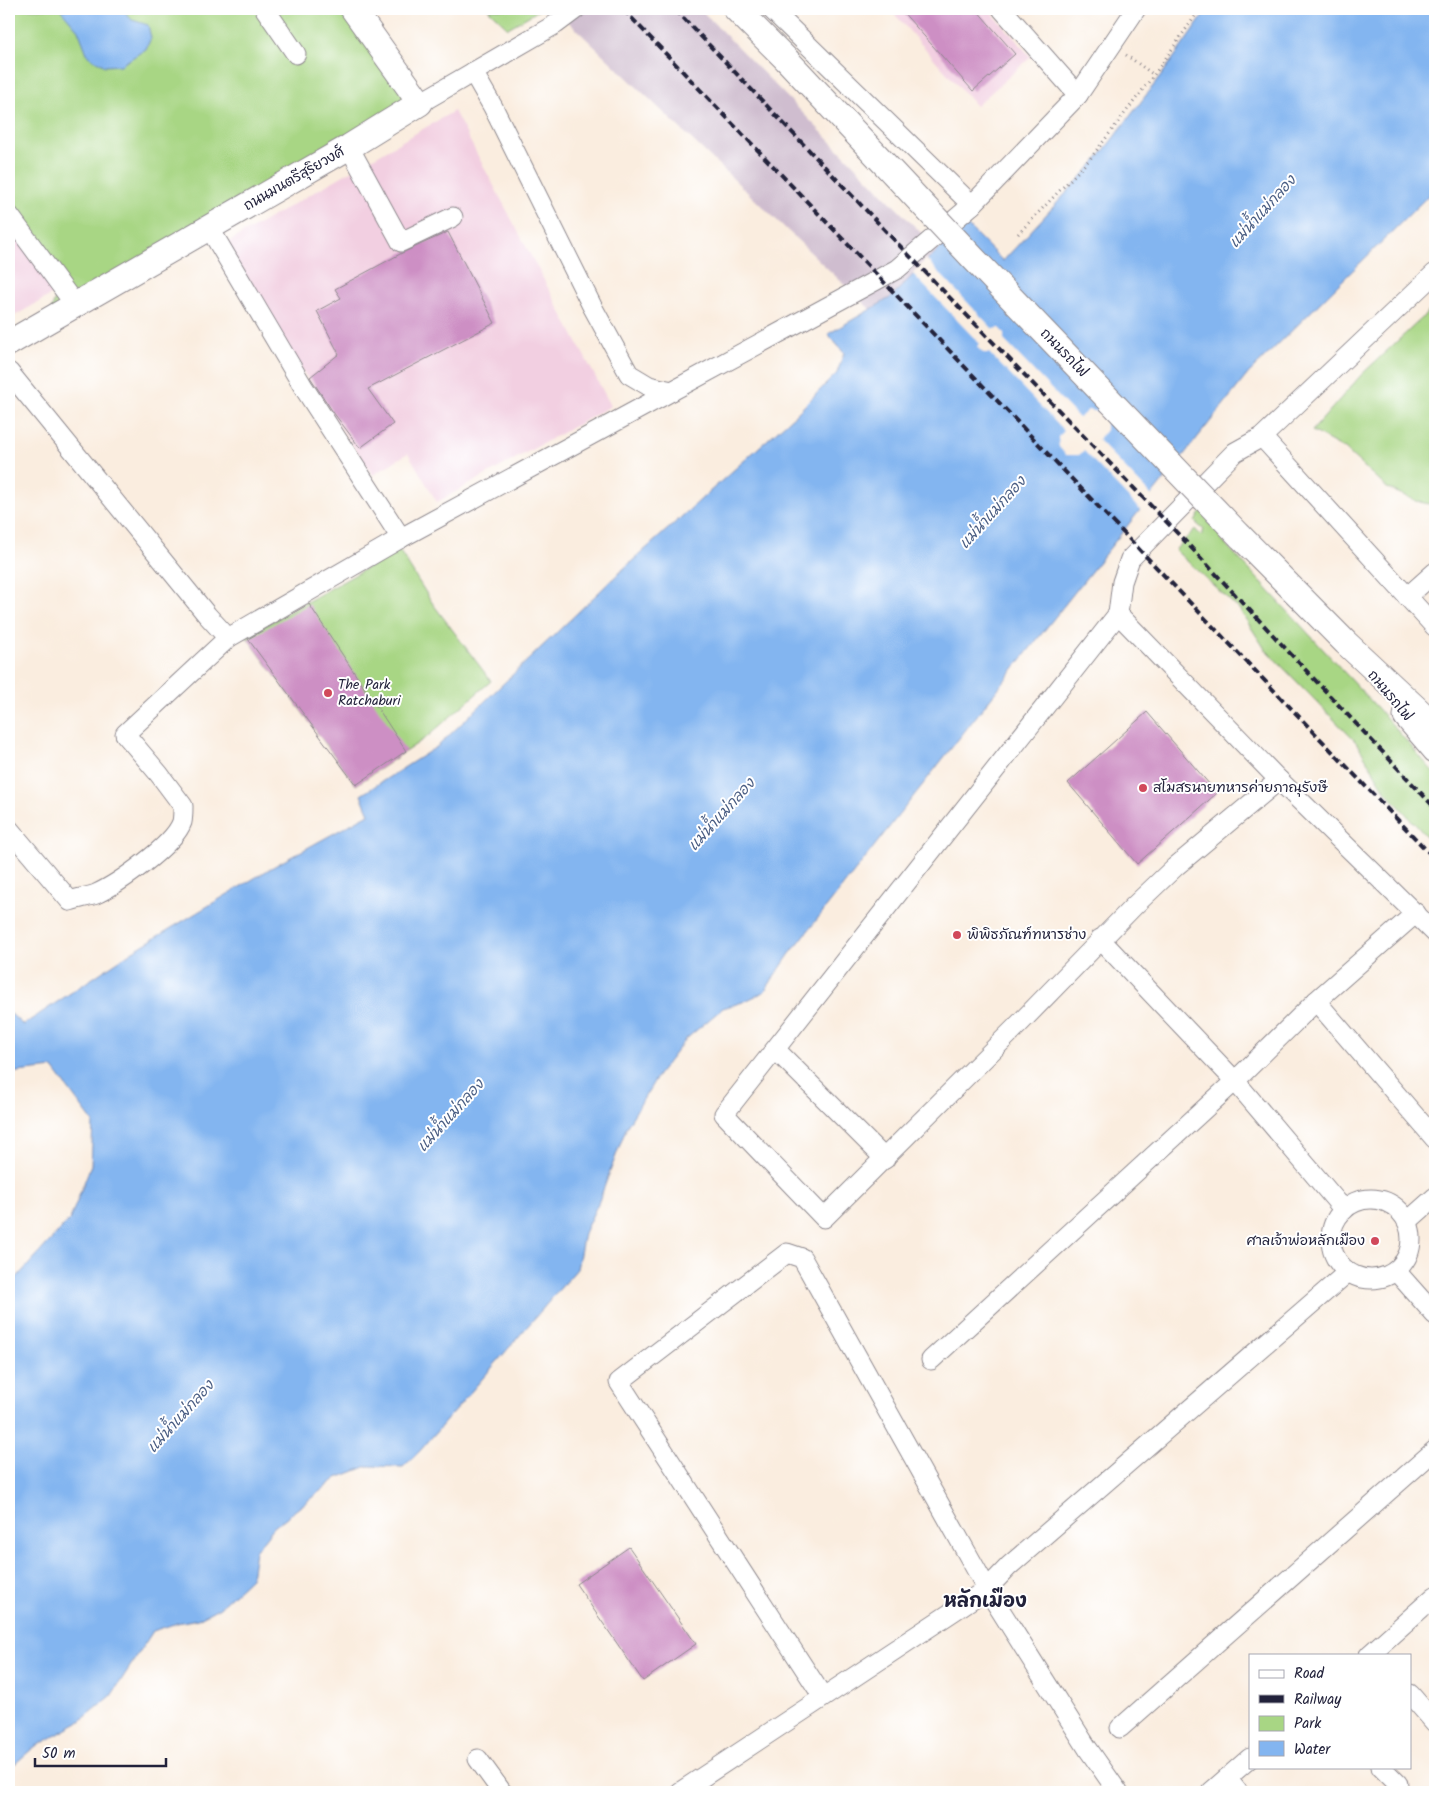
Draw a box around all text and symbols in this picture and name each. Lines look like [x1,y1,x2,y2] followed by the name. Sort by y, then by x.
[240,140,350,217] street label: ถนนมนตรีสุริยวงศ์
[1221,167,1303,254] water label: แม่น้ำแม่กลอง
[1035,323,1093,383] street label: ถนนรถไฟ
[951,468,1033,555] water label: แม่น้ำแม่กลอง
[1362,665,1418,727] street label: ถนนรถไฟ
[338,674,401,712] place label: The Park Ratchaburi
[322,687,334,699] marker: The Park Ratchaburi
[680,770,762,857] water label: แม่น้ำแม่กลอง
[1153,777,1328,799] place label: สโมสรนายทหารค่ายภาณุรังษี
[1137,782,1149,794] marker: สโมสรนายทหารค่ายภาณุรังษี
[967,924,1086,946] place label: พิพิธภัณฑ์ทหารช่าง
[951,929,963,941] marker: พิพิธภัณฑ์ทหารช่าง
[409,1071,491,1158] water label: แม่น้ำแม่กลอง
[1247,1230,1365,1252] place label: ศาลเจ้าพ่อหลักเมือง
[1369,1235,1381,1247] marker: ศาลเจ้าพ่อหลักเมือง
[139,1372,221,1459] water label: แม่น้ำแม่กลอง
[943,1587,1027,1617] district label: หลักเมือง
[1249,1654,1412,1768] legend
[1294,1662,1325,1686] text: Road
[1294,1688,1342,1712] text: Railway
[1294,1712,1322,1736] text: Park
[35,1736,166,1768] scale bar
[1294,1738,1331,1762] text: Water
[42,1742,76,1766] text: 50 m

